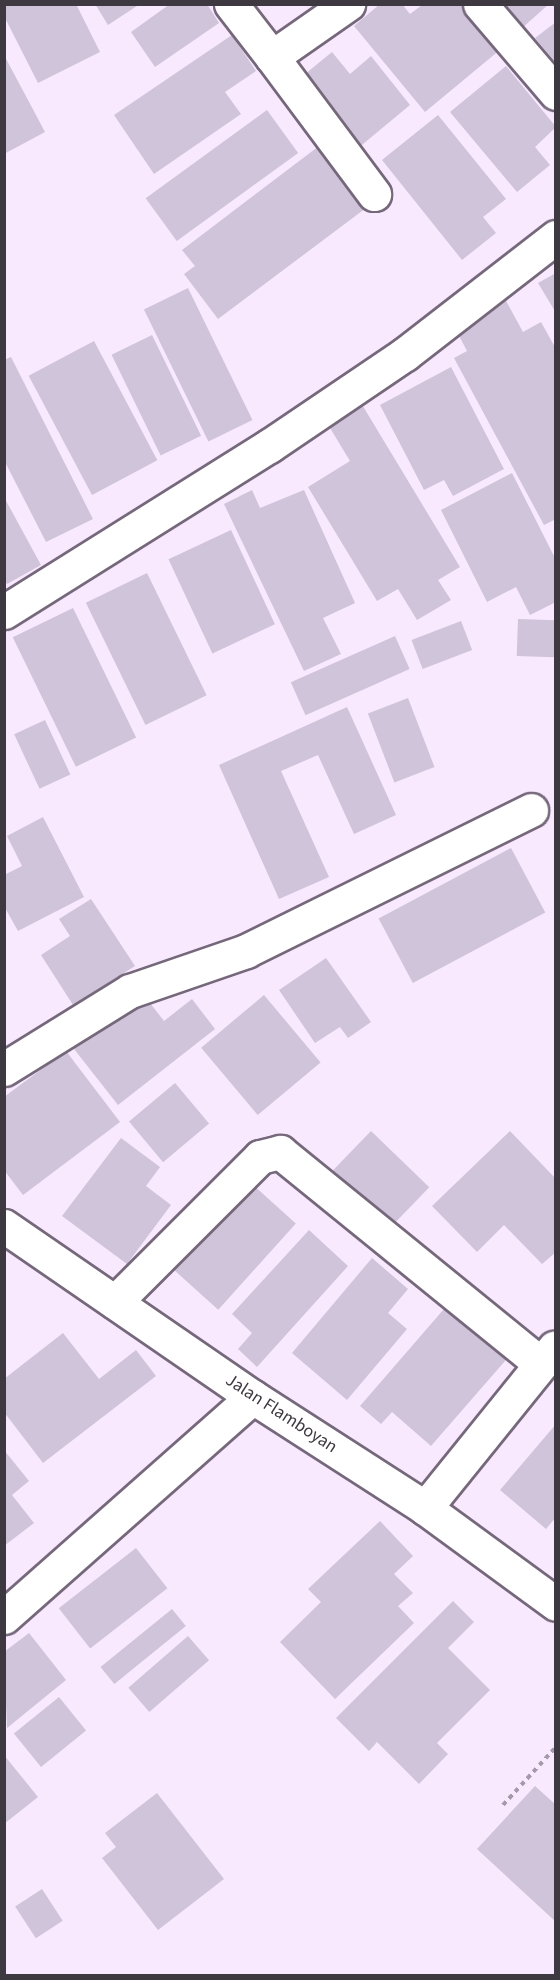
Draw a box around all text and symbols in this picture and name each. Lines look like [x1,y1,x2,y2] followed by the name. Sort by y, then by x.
[221,1370,341,1458] street label: Jalan Flamboyan

